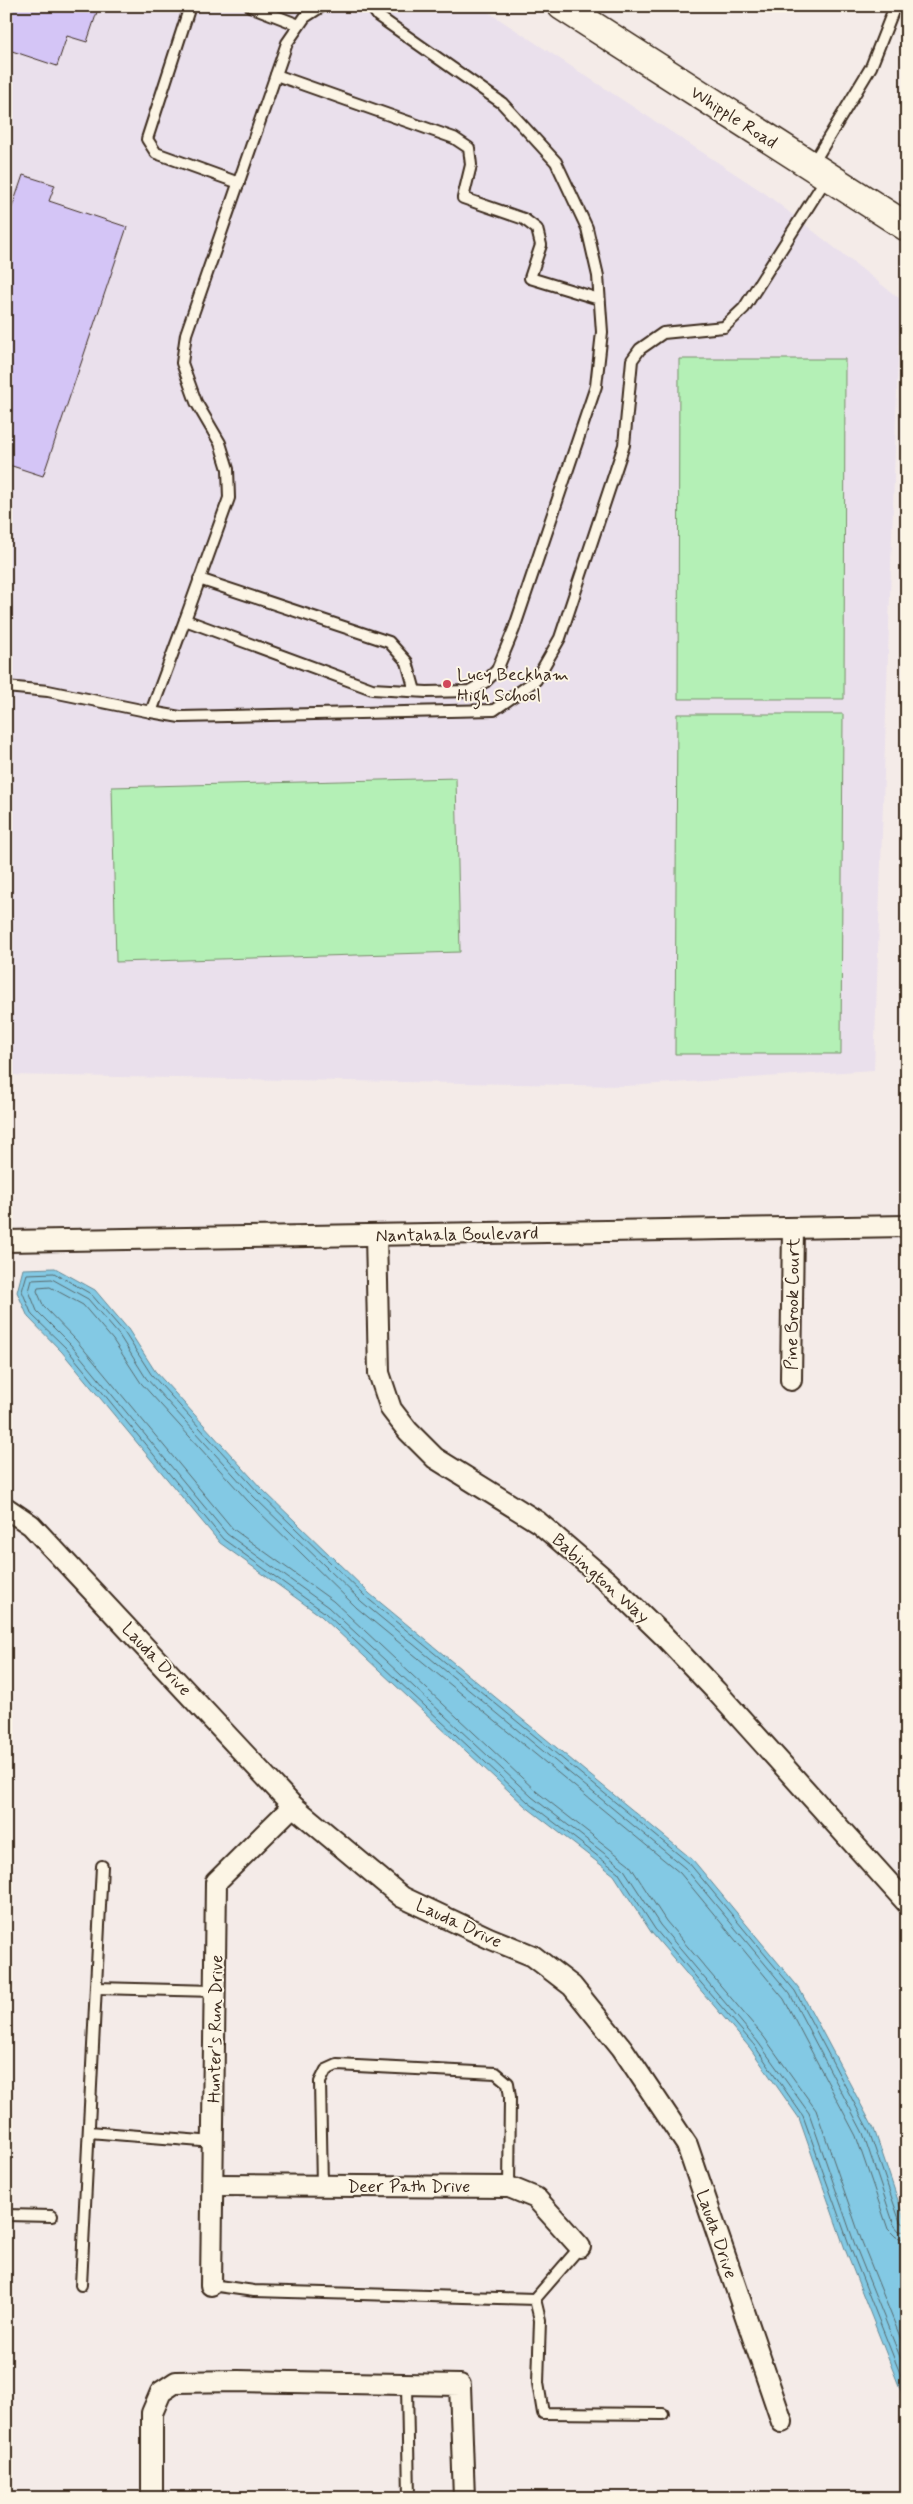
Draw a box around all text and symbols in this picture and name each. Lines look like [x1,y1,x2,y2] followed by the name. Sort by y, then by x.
[685,81,782,155] street label: Whipple Road
[457,663,569,710] place label: Lucy Beckham High School
[441,678,453,690] marker: Lucy Beckham High School
[375,1222,539,1248] street label: Nantahala Boulevard
[780,1237,806,1370] street label: Pine Brook Court
[546,1528,654,1629] street label: Babington Way
[116,1618,197,1702] street label: Lauda Drive
[412,1894,506,1954] street label: Lauda Drive
[203,1955,229,2103] street label: Hunter's Run Drive
[348,2175,470,2199] street label: Deer Path Drive
[690,2187,742,2282] street label: Lauda Drive

